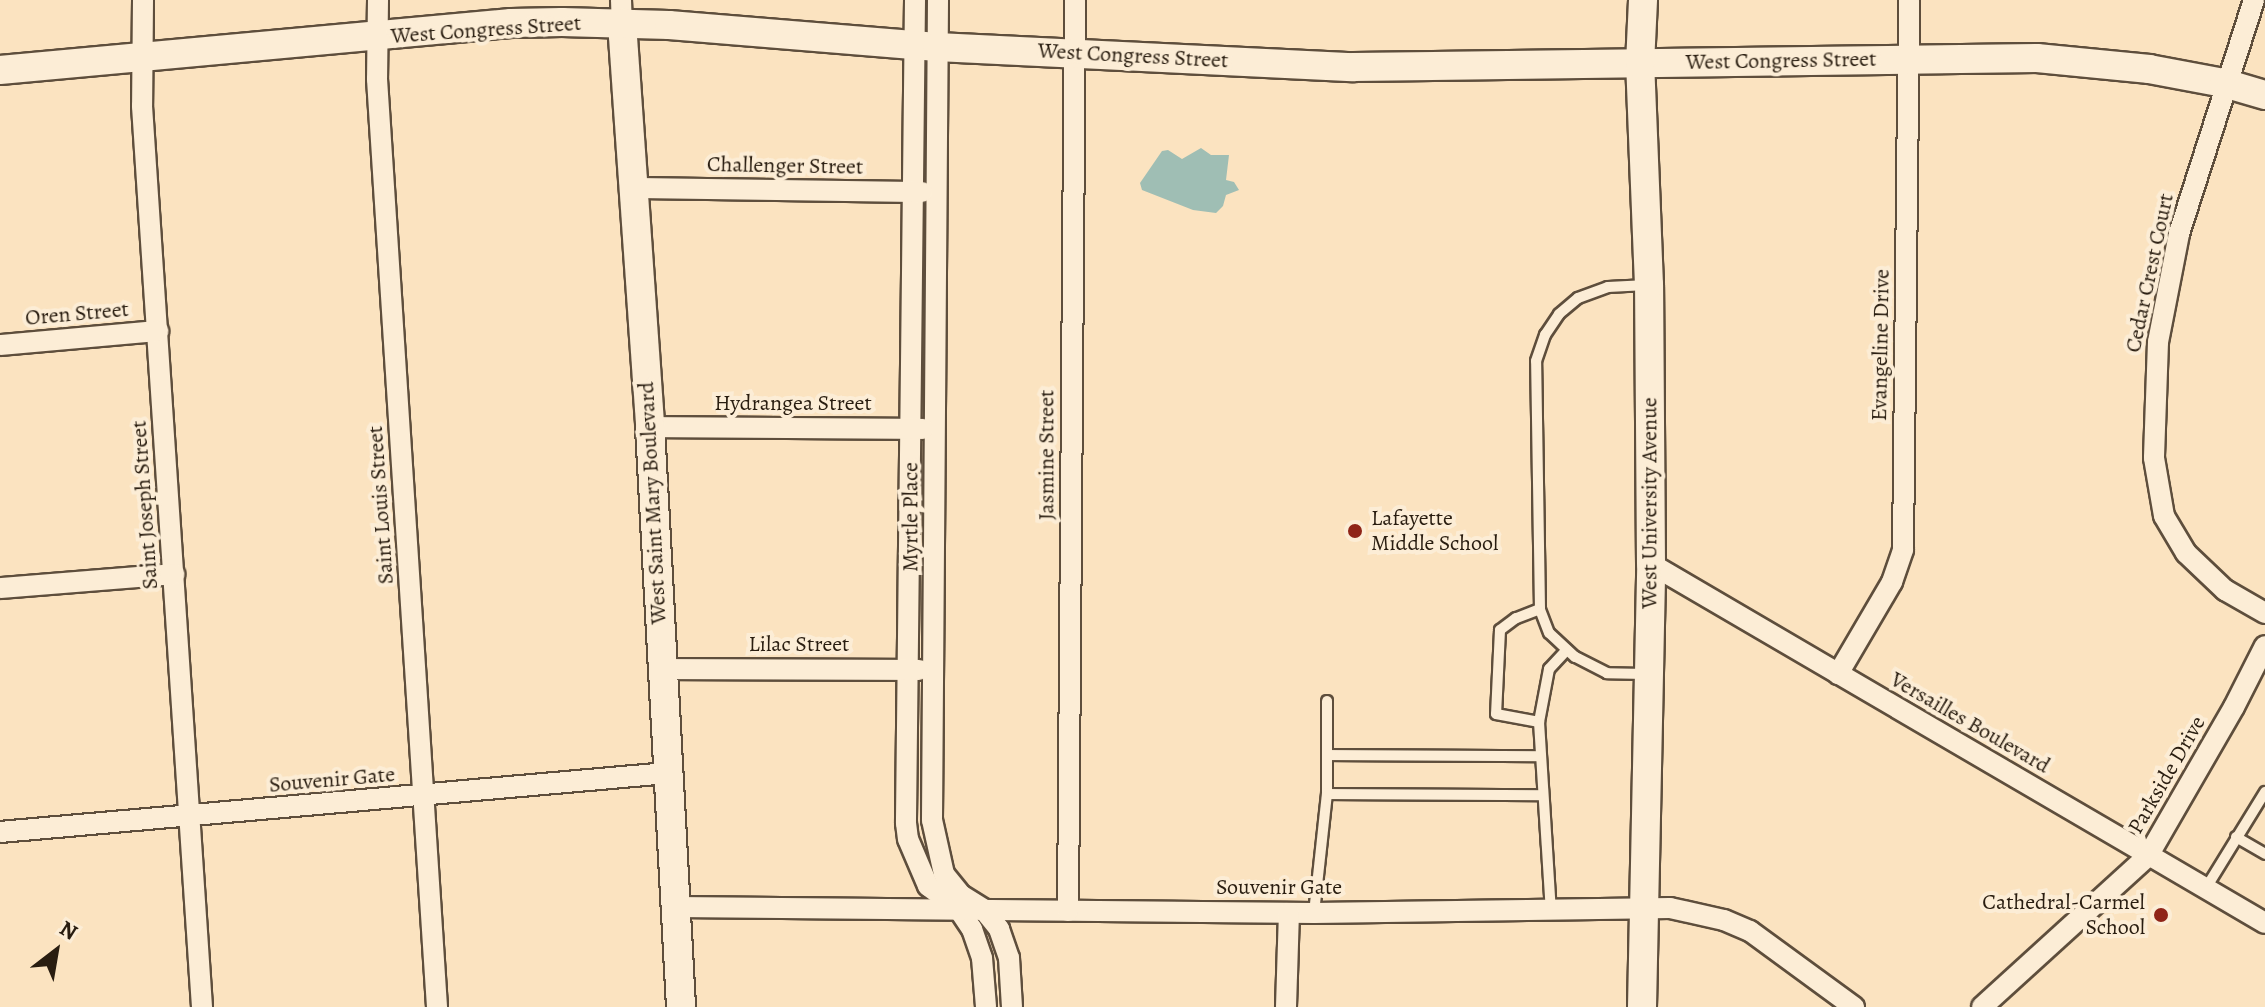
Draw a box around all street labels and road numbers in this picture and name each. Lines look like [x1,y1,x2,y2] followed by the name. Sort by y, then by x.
[390,10,582,50] street label: West Congress Street
[1037,38,1229,74] street label: West Congress Street
[1685,46,1877,76] street label: West Congress Street
[707,151,863,181] street label: Challenger Street
[2120,191,2180,355] street label: Cedar Crest Court
[1866,269,1896,421] street label: Evangeline Drive
[24,296,130,332] street label: Oren Street
[633,381,673,625] street label: West Saint Mary Boulevard
[1034,390,1060,520] street label: Jasmine Street
[714,391,872,417] street label: Hydrangea Street
[1637,397,1663,609] street label: West University Avenue
[126,420,164,590] street label: Saint Joseph Street
[362,425,400,585] street label: Saint Louis Street
[898,462,924,572] street label: Myrtle Place
[749,632,849,658] street label: Lilac Street
[1886,667,2054,779] street label: Versailles Boulevard
[2123,711,2211,839] street label: Parkside Drive
[268,761,396,799] street label: Souvenir Gate
[1216,875,1342,901] street label: Souvenir Gate

